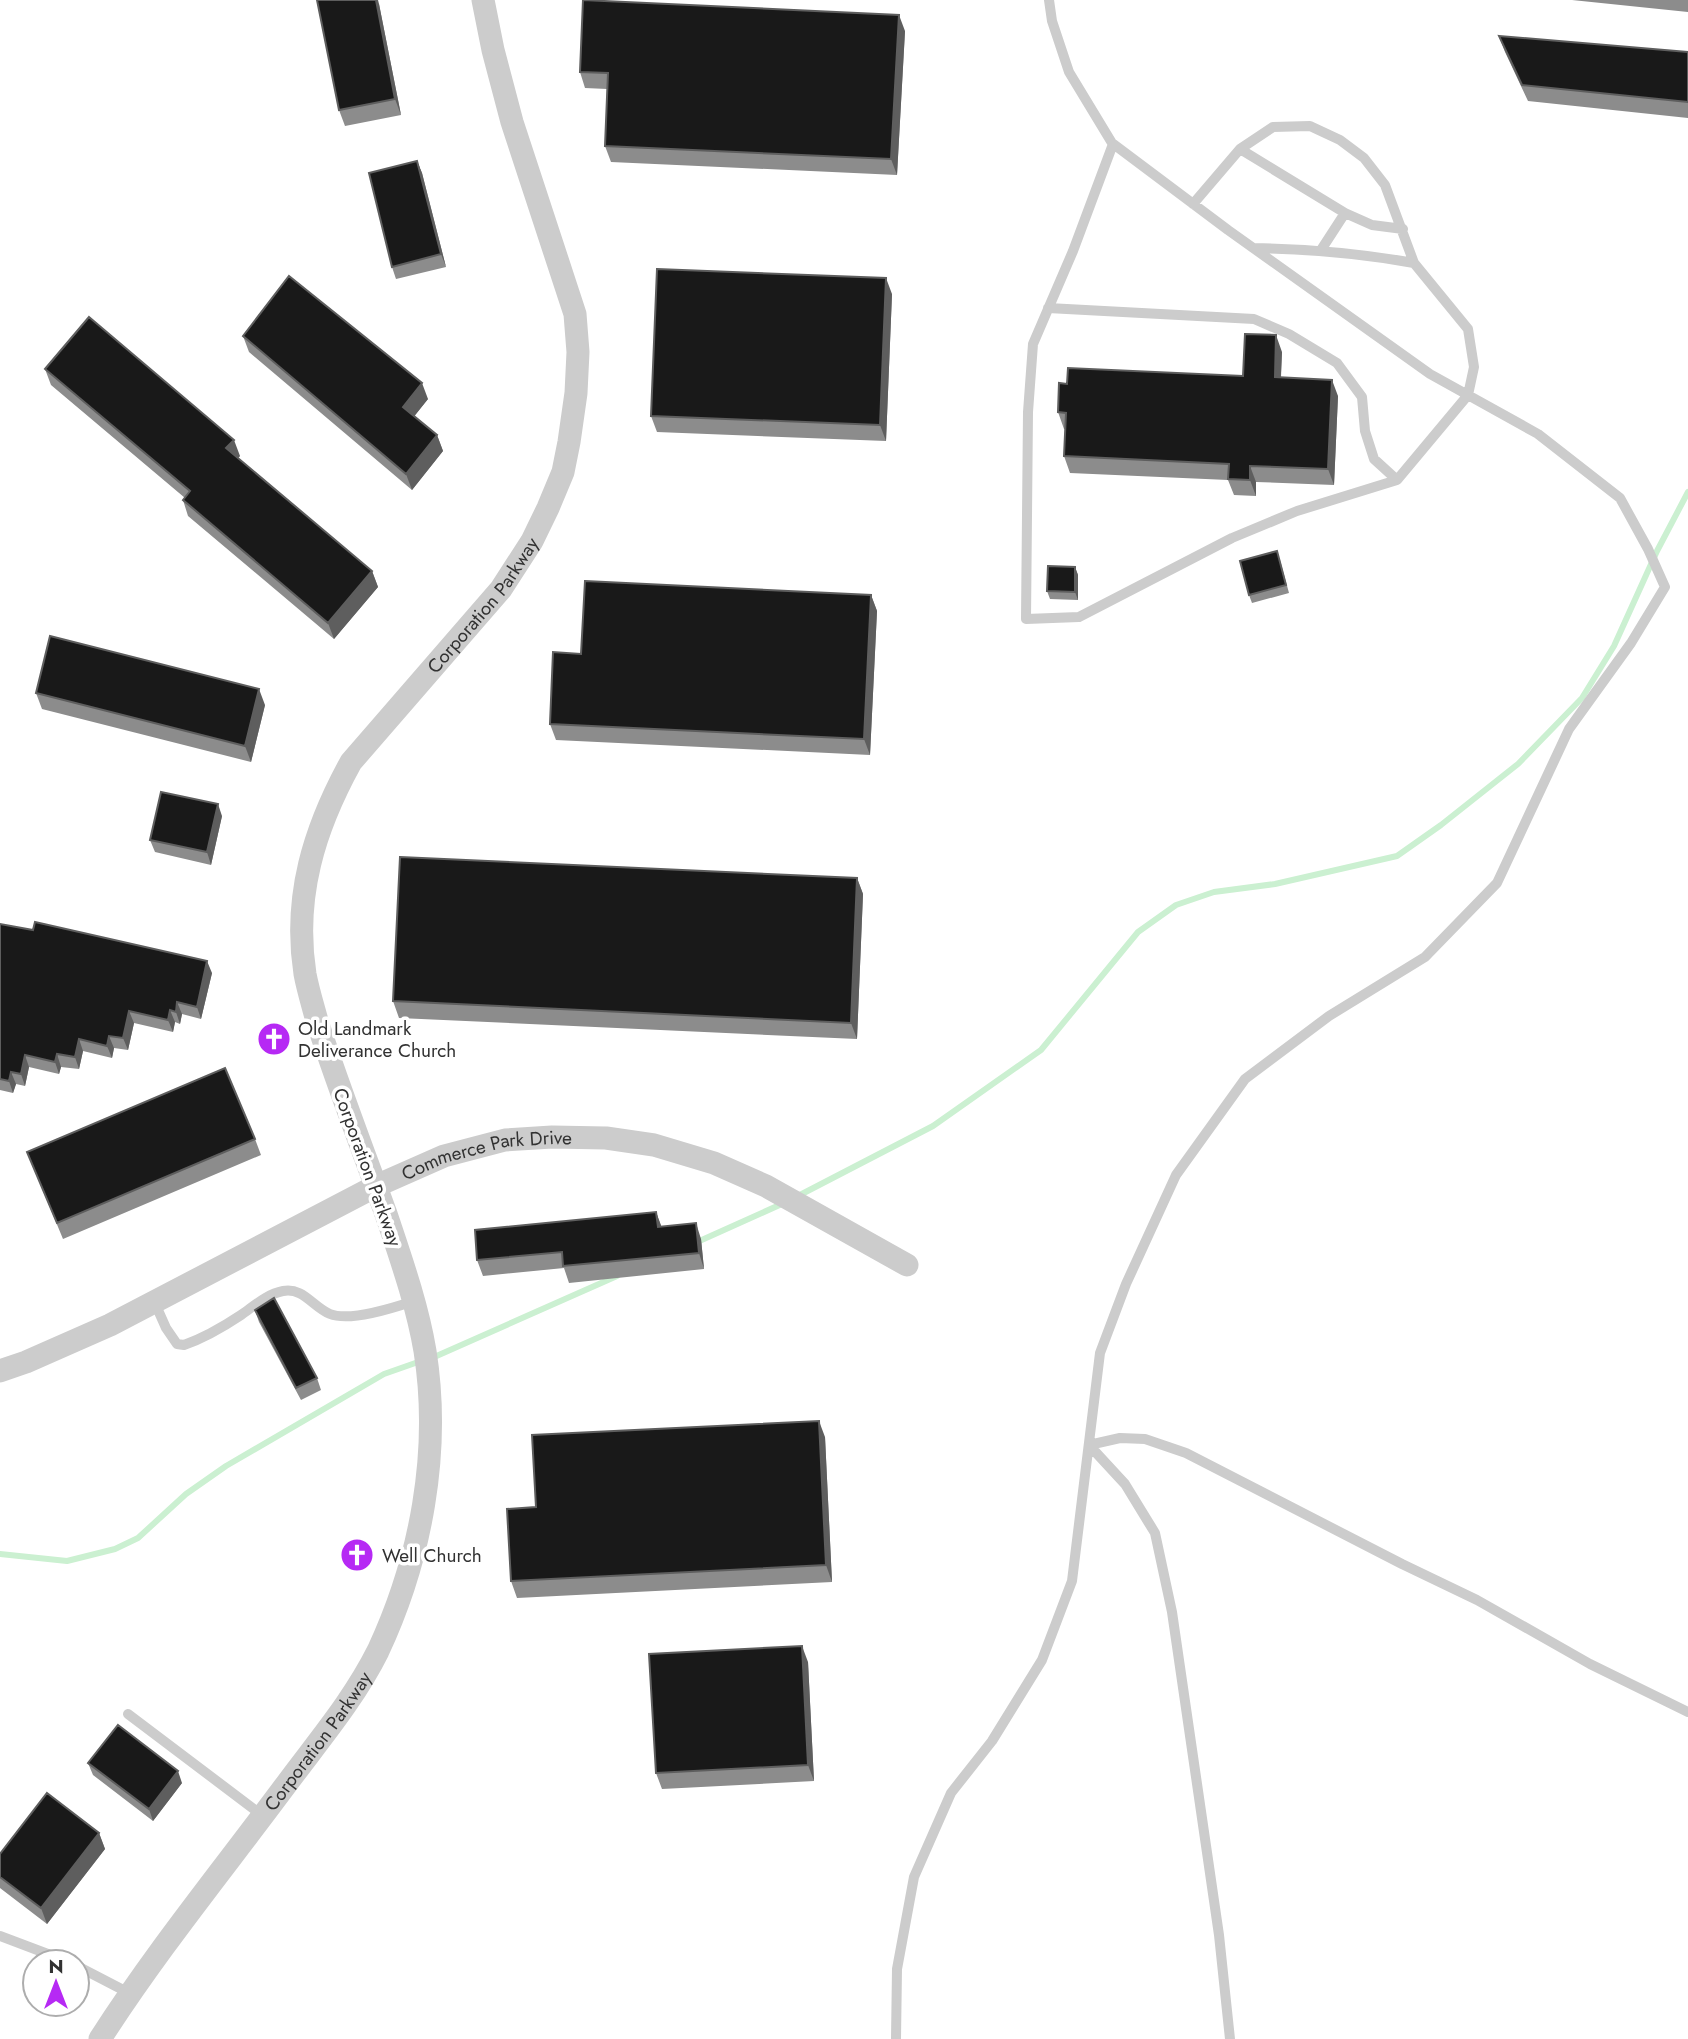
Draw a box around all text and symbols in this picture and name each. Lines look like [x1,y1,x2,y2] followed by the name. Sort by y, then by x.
[421,531,545,679] street label: Corporation Parkway
[298,1015,456,1064] place label: Old Landmark Deliverance Church
[255,1020,293,1058] church icon: Old Landmark Deliverance Church
[326,1084,409,1251] street label: Corporation Parkway
[397,1124,572,1187] street label: Commerce Park Drive
[338,1536,376,1574] church icon: Well Church
[382,1542,482,1569] place label: Well Church
[258,1666,378,1817] street label: Corporation Parkway
[21,1948,91,2018] north arrow
[48,1953,64,1980] text: N

